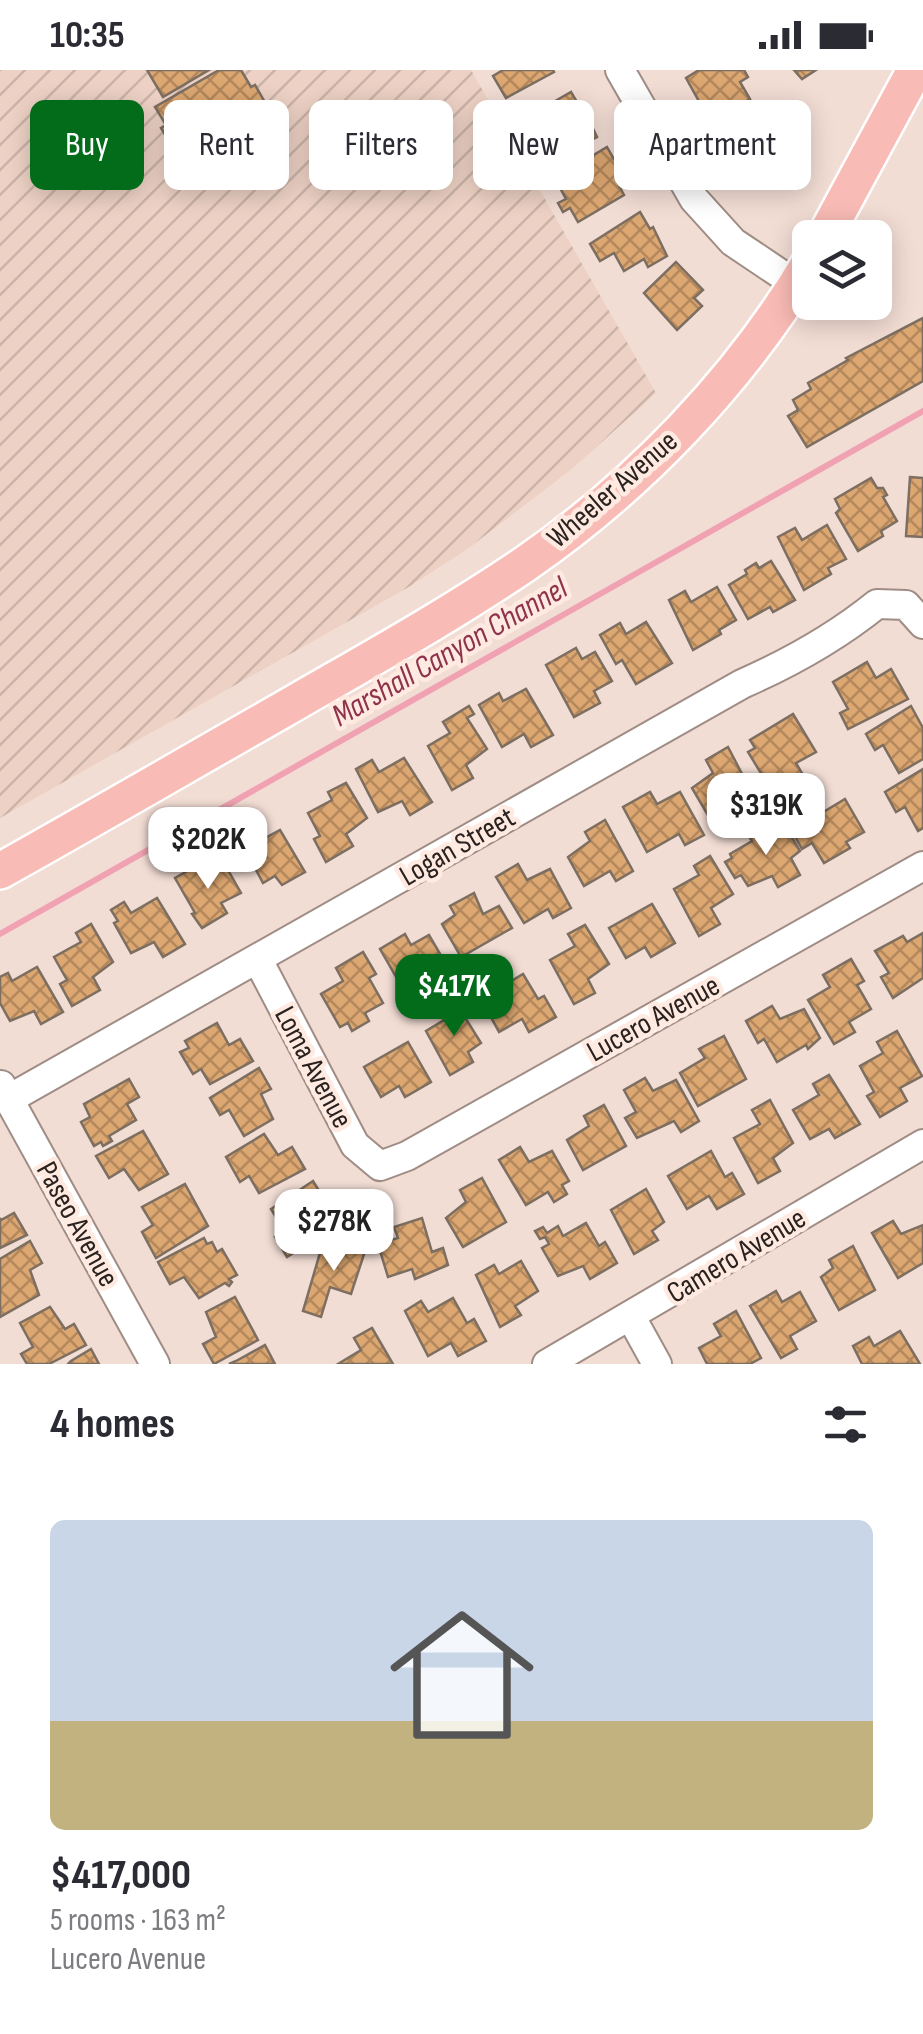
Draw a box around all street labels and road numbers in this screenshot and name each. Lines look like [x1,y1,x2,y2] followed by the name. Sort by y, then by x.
[540,423,685,556] street label: Wheeler Avenue
[393,799,522,894] street label: Logan Street
[581,968,726,1070] street label: Lucero Avenue
[266,1001,360,1134] street label: Loma Avenue
[28,1156,126,1293] street label: Paseo Avenue
[661,1200,812,1311] street label: Camero Avenue

